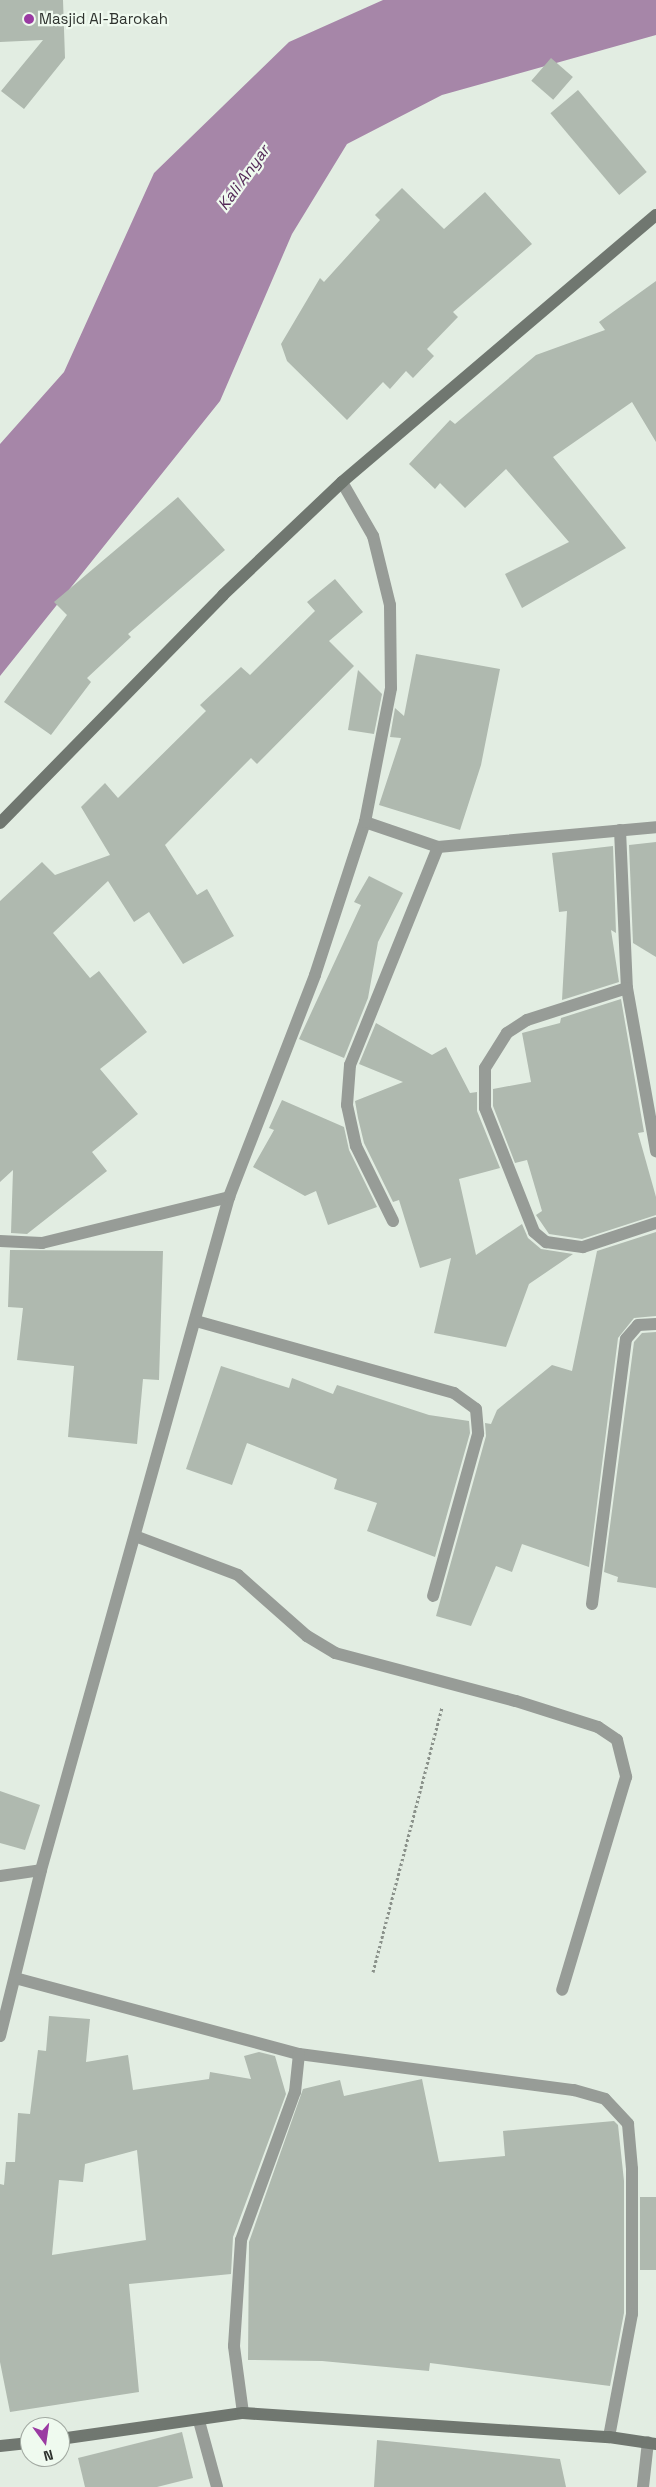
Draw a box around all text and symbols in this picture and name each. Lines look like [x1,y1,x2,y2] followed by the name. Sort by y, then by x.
[39,10,168,28] place label: Masjid Al-Barokah
[23,13,35,25] marker: Masjid Al-Barokah
[214,142,274,214] water label: Kali Anyar
[20,2417,70,2467] north arrow
[42,2446,55,2465] text: N

